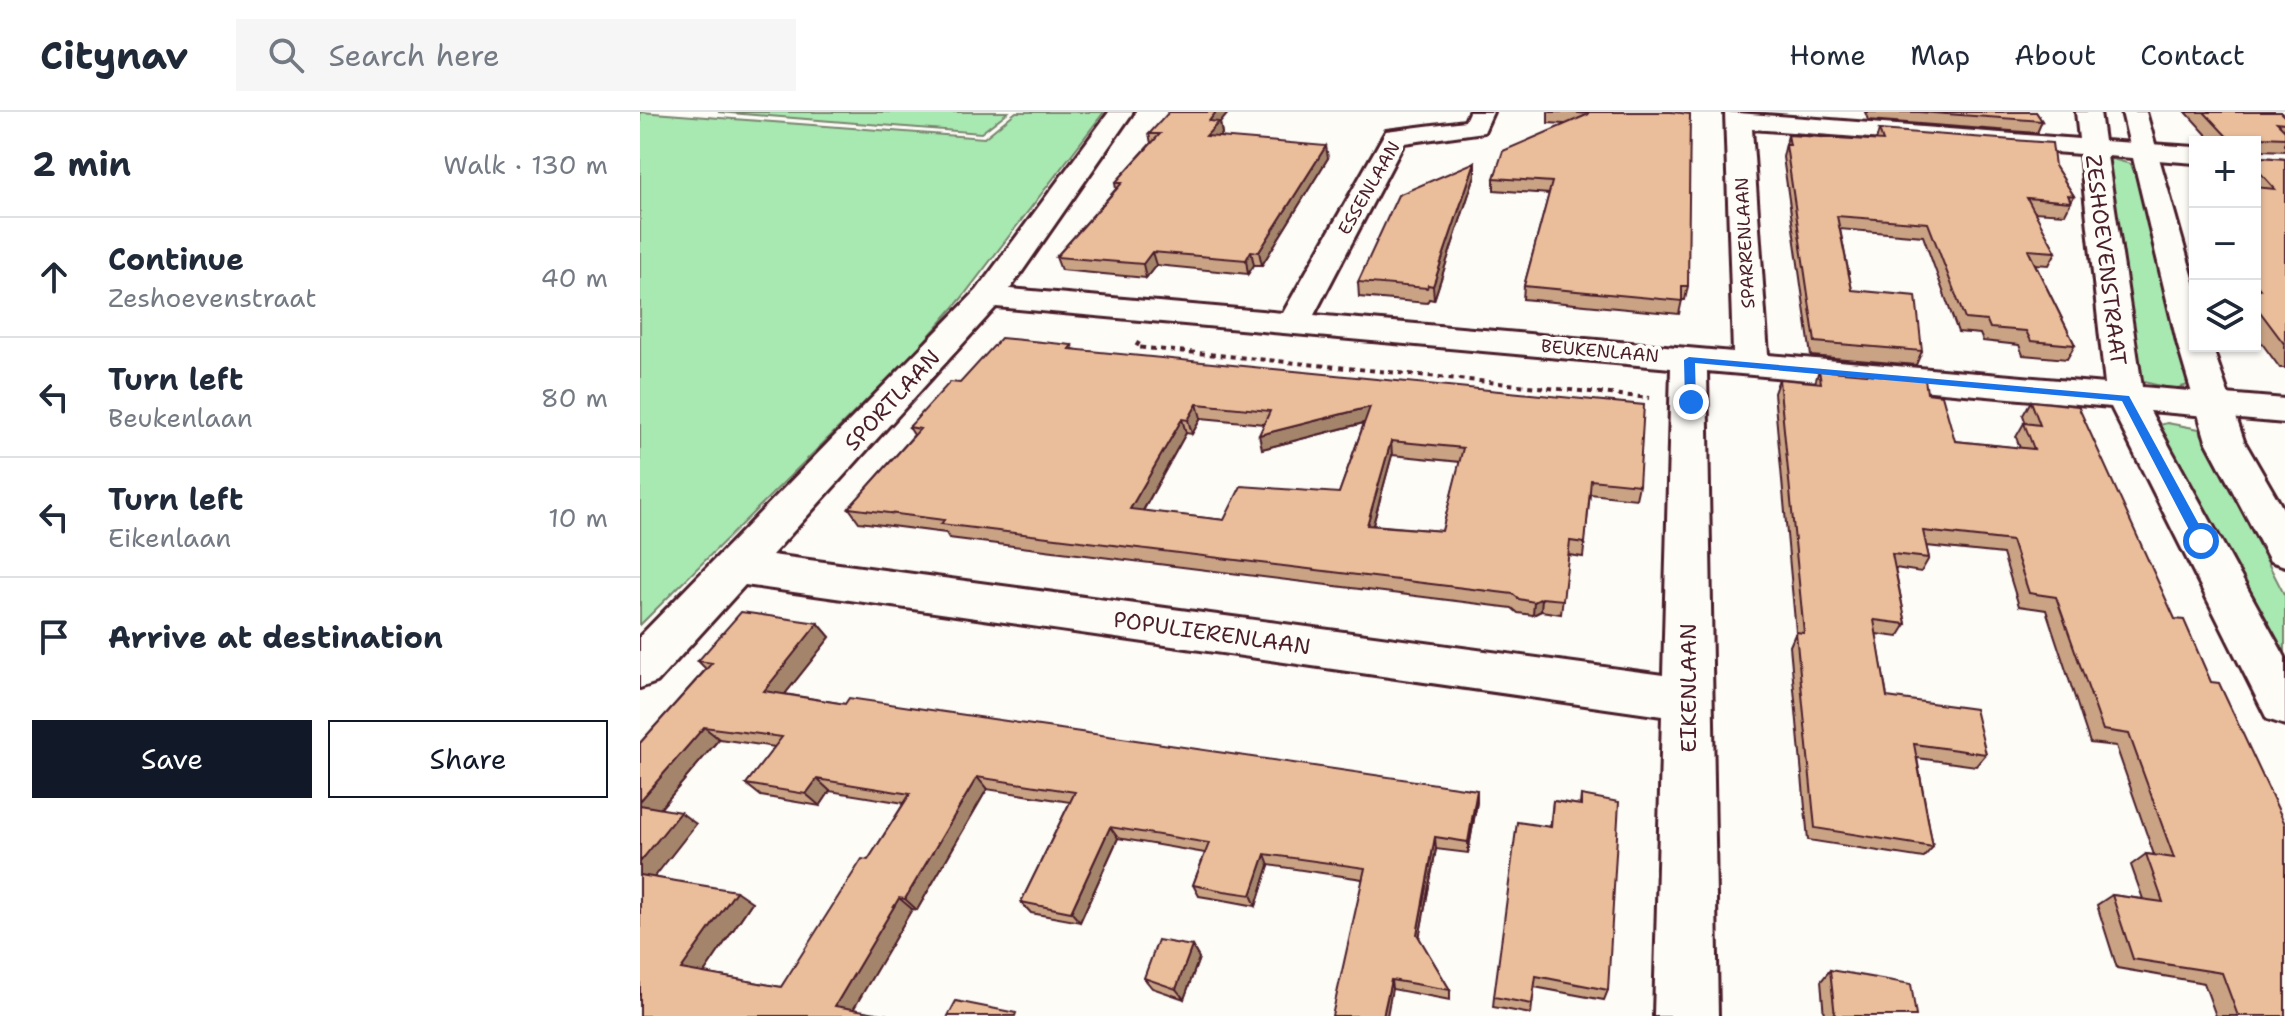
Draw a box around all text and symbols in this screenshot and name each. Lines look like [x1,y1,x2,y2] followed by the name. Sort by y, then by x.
[236,19,796,91] search box
[40,30,188,81] text: Citynav
[264,33,308,77] icon: search
[328,35,500,76] text: Search here
[1789,36,1866,74] text: Home
[1910,36,1970,74] text: Map
[2014,36,2096,74] text: About
[2140,36,2245,74] text: Contact
[2189,136,2261,352] map controls
[2189,136,2261,208] button: +
[1333,137,1405,239] street label: ESSENLAAN
[32,141,131,187] text: 2 min
[443,147,608,182] text: Walk · 130 m
[2079,153,2133,367] street label: ZESHOEVENSTRAAT
[1730,177,1760,309] street label: SPARRENLAAN
[2189,208,2261,280] button: −
[108,239,244,280] text: Continue
[32,255,76,299] icon: ahead
[541,260,608,295] text: 40 m
[108,280,317,315] text: Zeshoevenstraat
[2189,280,2261,352] button: layers
[1540,334,1660,368] street label: BEUKENLAAN
[838,343,946,457] street label: SPORTLAAN
[108,359,243,400] text: Turn left
[32,375,76,419] icon: left
[541,380,608,415] text: 80 m
[1673,384,1709,420] route end
[108,400,253,435] text: Beukenlaan
[108,479,243,520] text: Turn left
[32,495,76,539] icon: left
[548,500,608,535] text: 10 m
[108,520,231,555] text: Eikenlaan
[2183,523,2219,559] route start
[1112,605,1312,661] street label: POPULIERENLAAN
[32,615,76,659] icon: arrive
[108,617,443,658] text: Arrive at destination
[1674,623,1703,753] street label: EIKENLAAN
[32,720,312,798] button: Save
[328,720,608,798] button: Share

